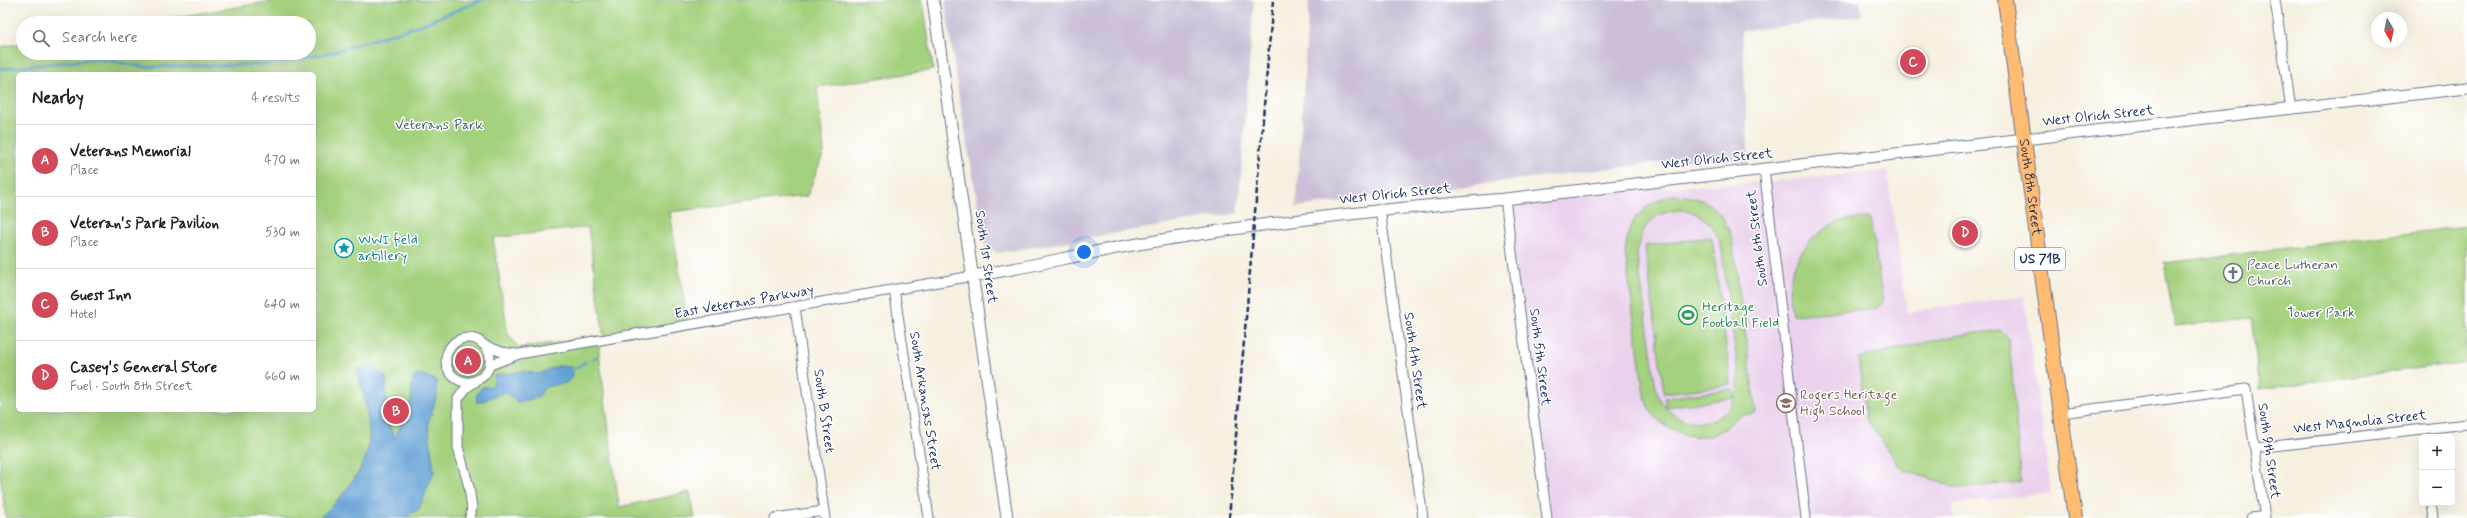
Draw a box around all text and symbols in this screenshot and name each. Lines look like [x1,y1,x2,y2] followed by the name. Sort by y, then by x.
[2371,12,2407,48] north arrow
[16,16,316,60] search box
[30,27,52,49] icon: search
[62,28,138,48] text: Search here
[1900,47,1926,77] pin: C
[32,87,84,109] text: Nearby
[251,90,300,107] text: 4 results
[2041,101,2155,131] street label: West Olrich Street
[395,116,483,134] park label: Veterans Park
[2015,138,2046,238] street label: South 8th Street
[70,142,191,162] text: Veterans Memorial
[1660,144,1774,174] street label: West Olrich Street
[41,152,49,169] text: A
[264,152,300,169] text: 470 m
[70,162,99,179] text: Place
[1338,179,1452,209] street label: West Olrich Street
[1742,188,1772,287] street label: South 6th Street
[971,209,1002,306] street label: South 1st Street
[70,214,219,234] text: Veteran's Park Pavilion
[1952,218,1978,248] pin: D
[41,224,49,241] text: B
[265,224,300,241] text: 530 m
[358,231,418,265] place label: WWI field artillery
[70,234,99,251] text: Place
[333,237,355,259] place icon: WWI field artillery
[1074,242,1094,262] your location
[2015,248,2065,270] road number: US 71B
[2247,256,2338,290] place label: Peace Lutheran Church
[2222,262,2244,284] church icon: Peace Lutheran Church
[673,281,815,323] street label: East Veterans Parkway
[70,286,132,306] text: Guest Inn
[40,296,50,313] text: C
[264,296,300,313] text: 640 m
[1702,298,1779,332] place label: Heritage Football Field
[1677,304,1699,326] sports icon: Heritage Football Field
[2287,304,2355,322] park label: Tower Park
[70,306,96,323] text: Hotel
[1525,307,1555,408] street label: South 5th Street
[1399,311,1431,412] street label: South 4th Street
[905,330,945,472] street label: South Arkansas Street
[455,346,481,376] pin: A
[70,358,217,378] text: Casey's General Store
[41,368,49,385] text: D
[264,368,300,385] text: 660 m
[809,368,839,454] street label: South B Street
[70,378,193,395] text: Fuel · South 8th Street
[1800,386,1898,422] place label: Rogers Heritage High School
[1775,392,1797,414] school or university icon: Rogers Heritage High School
[383,396,409,426] pin: B
[2253,402,2285,501] street label: South 9th Street
[2292,406,2429,440] street label: West Magnolia Street
[2419,434,2455,506] map controls
[2419,434,2455,470] button: +
[2419,470,2455,506] button: −

